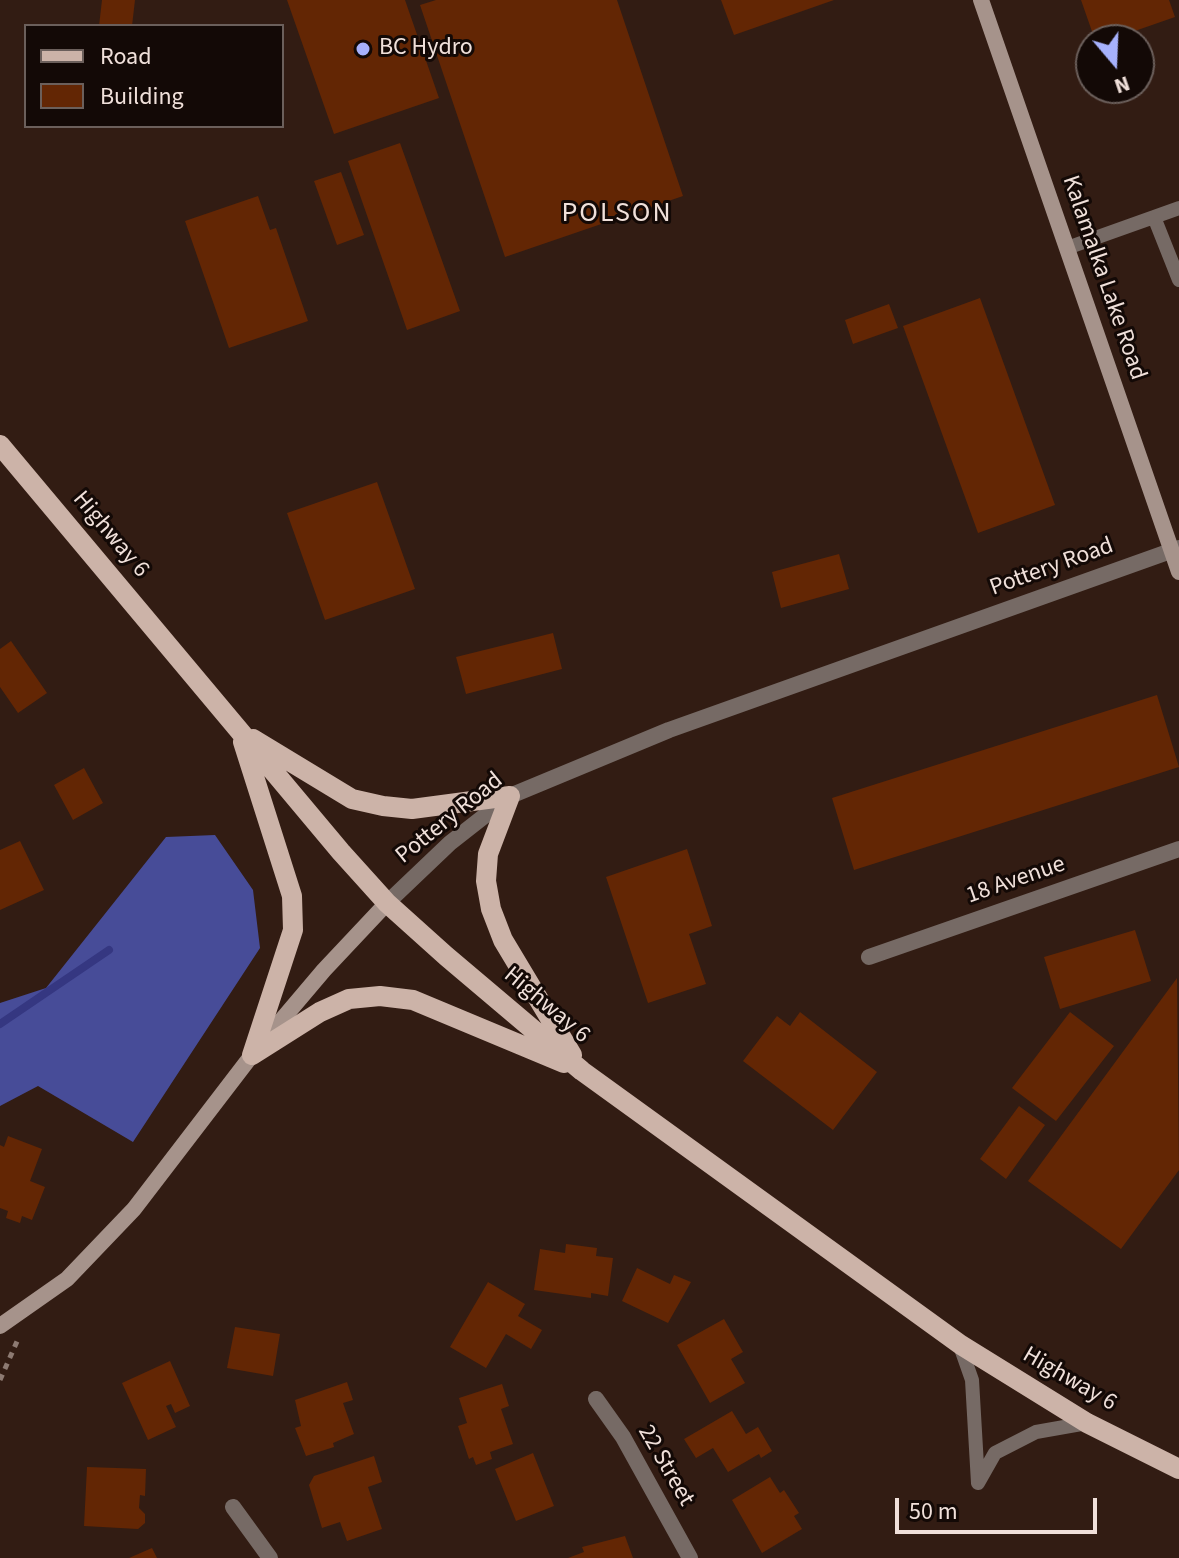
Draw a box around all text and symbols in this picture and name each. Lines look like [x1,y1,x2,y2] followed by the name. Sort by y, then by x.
[24,24,284,128] legend
[1075,24,1155,104] north arrow
[379,35,473,63] place label: BC Hydro
[100,39,152,74] text: Road
[354,40,372,58] marker: BC Hydro
[1110,67,1134,102] text: N
[100,79,184,114] text: Building
[1055,172,1151,384] street label: Kalamalka Lake Road
[561,198,673,232] district label: POLSON
[66,486,154,584] street label: Highway 6
[986,532,1118,604] street label: Pottery Road
[391,767,509,871] street label: Pottery Road
[963,851,1069,911] street label: 18 Avenue
[497,962,595,1050] street label: Highway 6
[1017,1342,1121,1418] street label: Highway 6
[630,1420,700,1512] street label: 22 Street
[899,1482,1101,1532] scale bar
[909,1494,958,1529] text: 50 m

